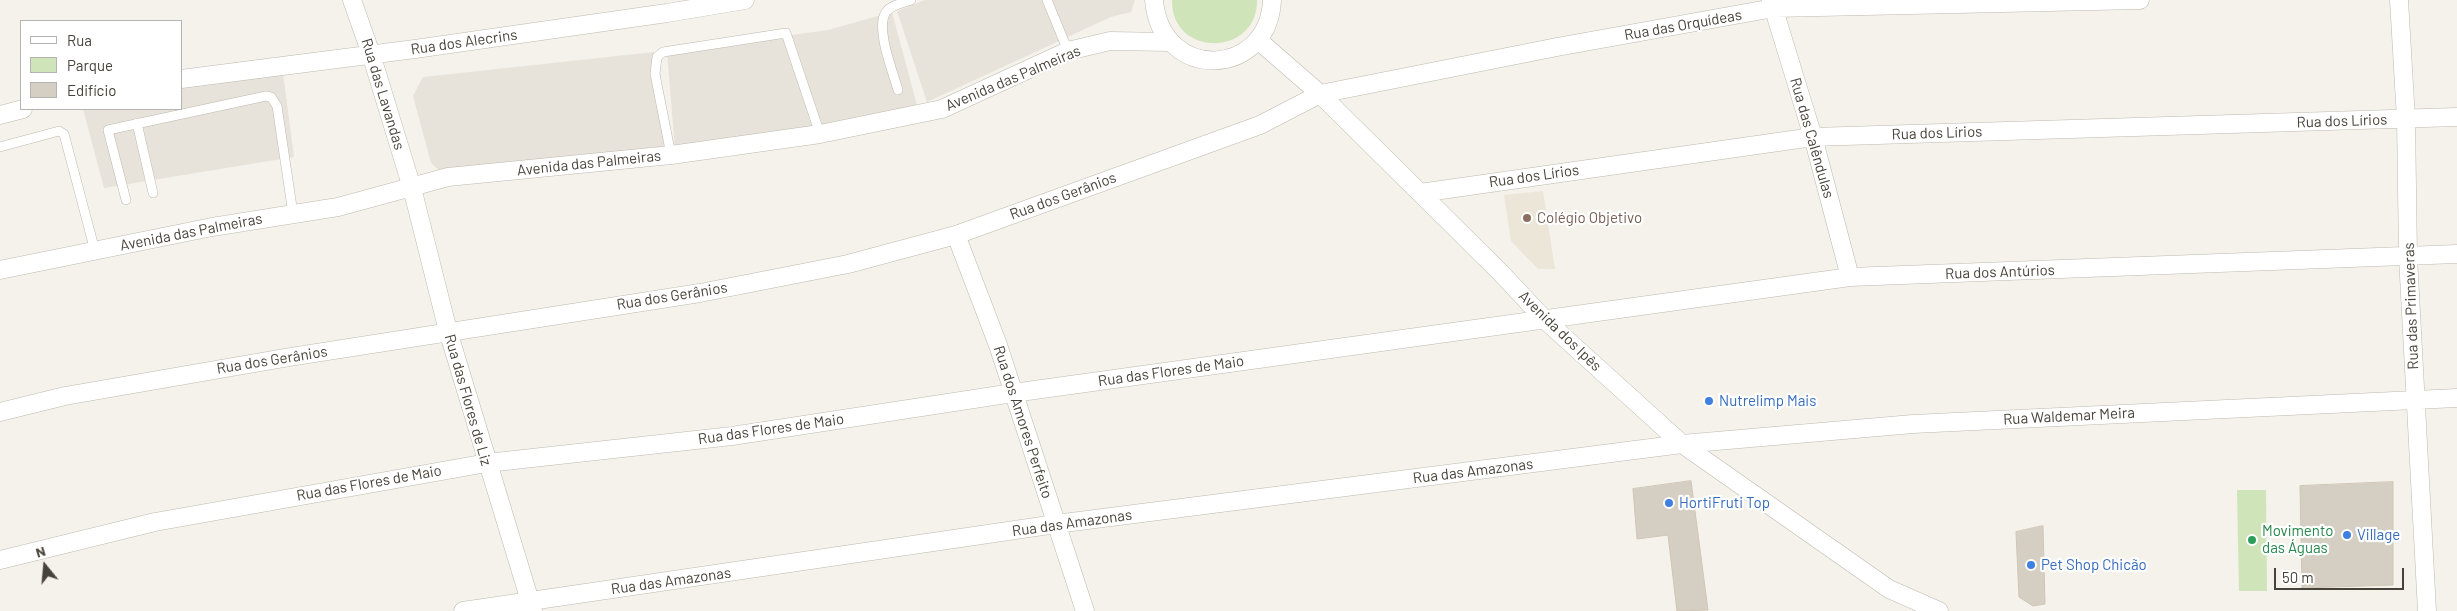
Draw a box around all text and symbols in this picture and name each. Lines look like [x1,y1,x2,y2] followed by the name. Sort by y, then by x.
[1623,6,1743,44] street label: Rua das Orquídeas
[20,20,182,110] legend
[410,26,518,58] street label: Rua dos Alecrins
[67,31,92,49] text: Rua
[357,36,409,152] street label: Rua das Lavandas
[943,41,1083,115] street label: Avenida das Palmeiras
[67,56,113,74] text: Parque
[1786,76,1838,200] street label: Rua das Calêndulas
[67,81,116,99] text: Edifício
[2296,110,2388,132] street label: Rua dos Lírios
[1891,122,1983,144] street label: Rua dos Lírios
[516,146,662,180] street label: Avenida das Palmeiras
[1488,161,1580,191] street label: Rua dos Lírios
[1007,168,1119,224] street label: Rua dos Gerânios
[118,209,264,255] street label: Avenida das Palmeiras
[1537,209,1642,227] place label: Colégio Objetivo
[1521,212,1533,224] marker: Colégio Objetivo
[2400,242,2422,370] street label: Rua das Primaveras
[1945,261,2055,283] street label: Rua dos Antúrios
[615,278,729,314] street label: Rua dos Gerânios
[1515,287,1605,375] street label: Avenida dos Ipês
[441,332,495,468] street label: Rua das Flores de Liz
[215,342,329,378] street label: Rua dos Gerânios
[990,343,1056,501] street label: Rua dos Amores Perfeito
[1097,352,1245,390] street label: Rua das Flores de Maio
[1719,392,1816,410] place label: Nutrelimp Mais
[1703,395,1715,407] marker: Nutrelimp Mais
[2003,404,2135,428] street label: Rua Waldemar Meira
[697,410,845,448] street label: Rua das Flores de Maio
[1412,455,1534,487] street label: Rua das Amazonas
[295,461,443,505] street label: Rua das Flores de Maio
[1679,494,1770,512] place label: HortiFruti Top
[1663,497,1675,509] marker: HortiFruti Top
[1011,506,1133,540] street label: Rua das Amazonas
[2262,522,2333,557] place label: Movimento das Águas
[2357,526,2400,544] place label: Village
[2341,529,2353,541] marker: Village
[2246,534,2258,546] marker: Movimento das Águas
[20,541,70,591] north arrow
[34,542,47,561] text: N
[2041,556,2147,574] place label: Pet Shop Chicão
[2277,558,2407,590] scale bar
[2025,559,2037,571] marker: Pet Shop Chicão
[610,564,732,598] street label: Rua das Amazonas
[2282,568,2314,586] text: 50 m

